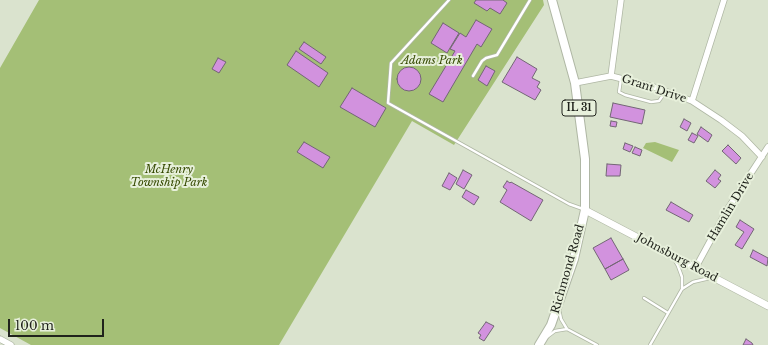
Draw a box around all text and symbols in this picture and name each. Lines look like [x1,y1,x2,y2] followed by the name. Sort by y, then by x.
[401,54,463,68] park label: Adams Park
[620,72,688,106] street label: Grant Drive
[562,100,596,116] road number: IL 31
[131,163,207,189] park label: McHenry Township Park
[705,170,757,244] street label: Hamlin Drive
[549,223,587,315] street label: Richmond Road
[634,231,720,285] street label: Johnsburg Road
[10,311,106,337] scale bar
[15,318,54,333] text: 100 m

